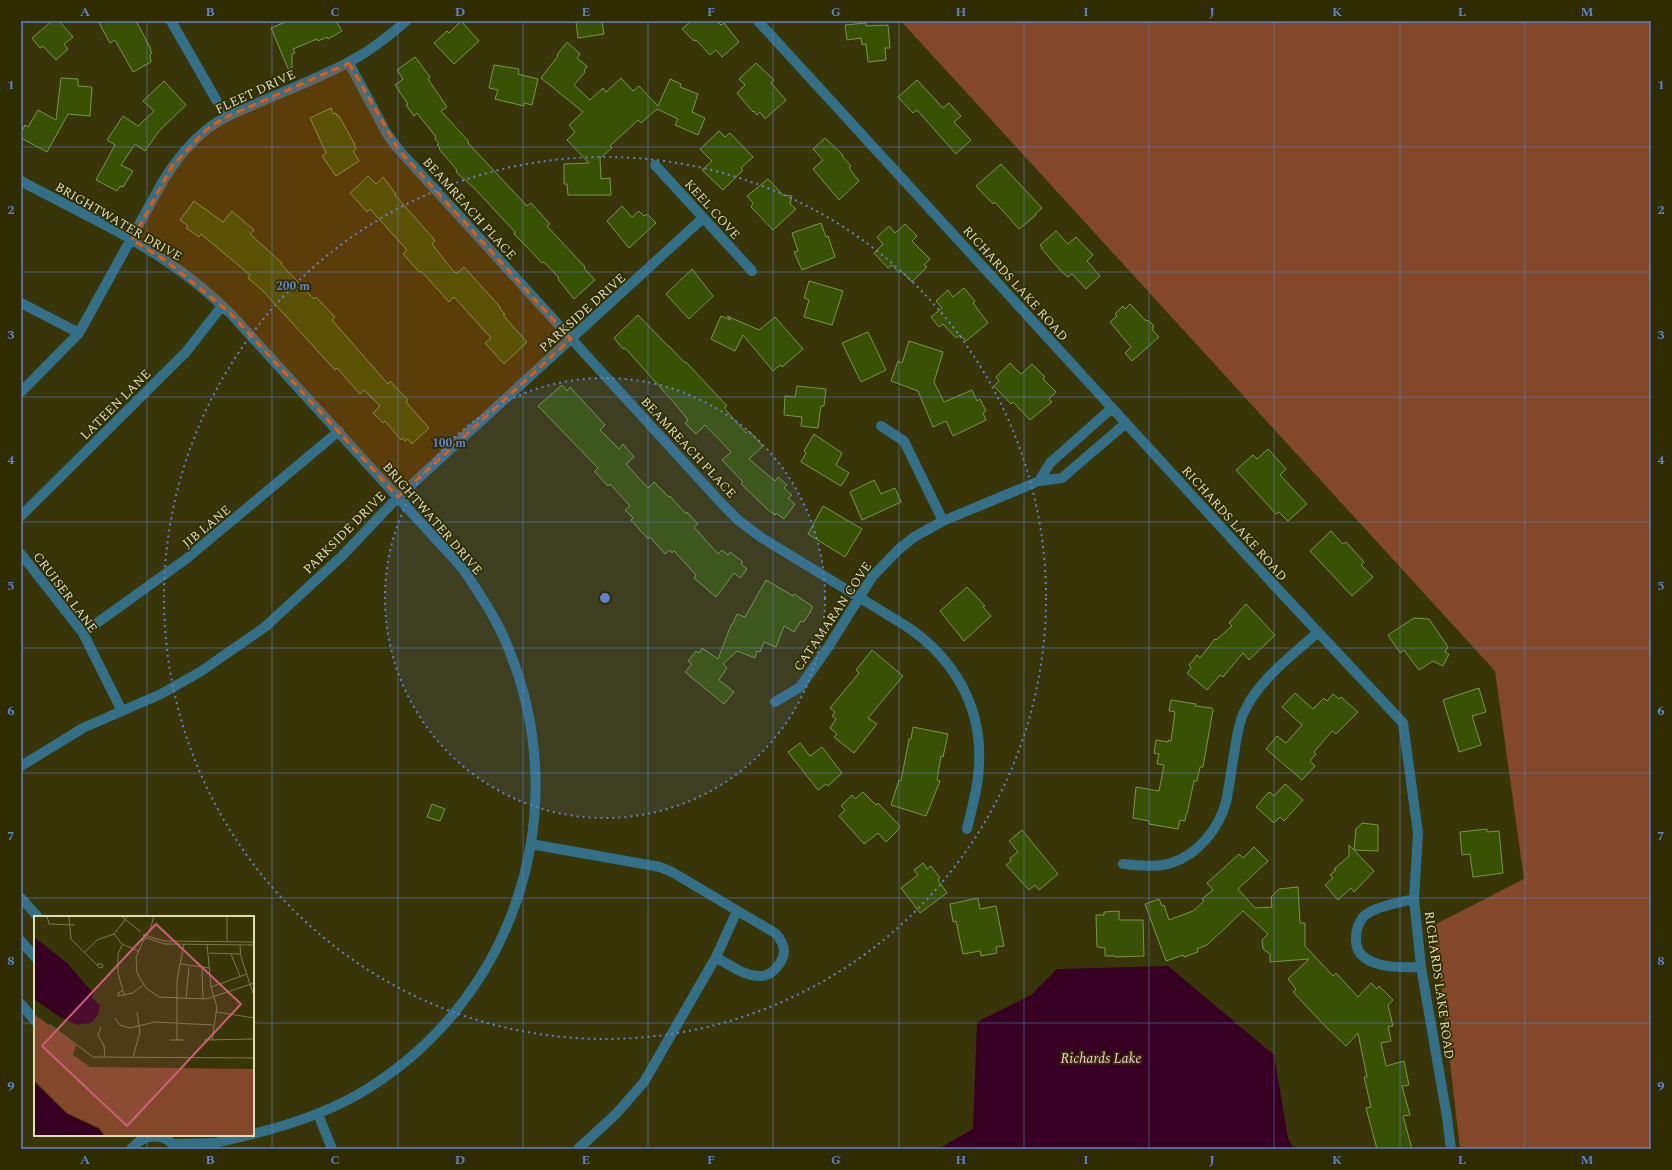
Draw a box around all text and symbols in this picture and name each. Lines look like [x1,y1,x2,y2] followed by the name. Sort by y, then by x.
[80,2,90,22] text: A
[205,2,215,22] text: B
[330,2,340,22] text: C
[455,2,465,22] text: D
[582,2,591,22] text: E
[707,2,715,22] text: F
[831,2,841,22] text: G
[956,2,967,22] text: H
[1083,2,1089,22] text: I
[1209,2,1215,22] text: J
[1332,2,1342,22] text: K
[1458,2,1466,22] text: L
[1581,2,1594,22] text: M
[212,64,299,119] street label: FLEET DRIVE
[7,75,15,95] text: 1
[1657,75,1665,95] text: 1
[418,153,521,265] street label: BEAMREACH PLACE
[680,175,745,244] street label: KEEL COVE
[51,177,186,267] street label: BRIGHTWATER DRIVE
[7,200,15,220] text: 2
[1657,200,1665,220] text: 2
[958,221,1073,346] street label: RICHARDS LAKE ROAD
[535,268,630,357] street label: PARKSIDE DRIVE
[276,277,310,296] text: 200 m
[7,325,15,345] text: 3
[1657,325,1665,345] text: 3
[76,365,156,445] street label: LATEEN LANE
[636,392,741,503] street label: BEAMREACH PLACE
[432,434,466,453] text: 100 m
[7,450,15,470] text: 4
[1657,450,1665,470] text: 4
[377,458,487,580] street label: BRIGHTWATER DRIVE
[1177,461,1292,586] street label: RICHARDS LAKE ROAD
[299,487,391,579] street label: PARKSIDE DRIVE
[178,500,235,553] street label: JIB LANE
[28,548,102,637] street label: CRUISER LANE
[789,558,877,675] street label: CATAMARAN COVE
[7,576,15,596] text: 5
[1657,576,1665,596] text: 5
[598,591,612,605] centre of rings
[7,701,15,721] text: 6
[1657,701,1665,721] text: 6
[7,826,15,846] text: 7
[1657,826,1665,846] text: 7
[1419,910,1459,1061] street label: RICHARDS LAKE ROAD
[34,916,254,1136] inset map
[7,951,15,971] text: 8
[1657,951,1665,971] text: 8
[1061,1048,1141,1069] water label: Richards Lake
[7,1076,15,1096] text: 9
[1657,1076,1665,1096] text: 9
[80,1150,90,1170] text: A
[205,1150,215,1170] text: B
[330,1150,340,1170] text: C
[455,1150,465,1170] text: D
[582,1150,591,1170] text: E
[707,1150,715,1170] text: F
[831,1150,841,1170] text: G
[956,1150,967,1170] text: H
[1083,1150,1089,1170] text: I
[1209,1150,1215,1170] text: J
[1332,1150,1342,1170] text: K
[1458,1150,1466,1170] text: L
[1581,1150,1594,1170] text: M

